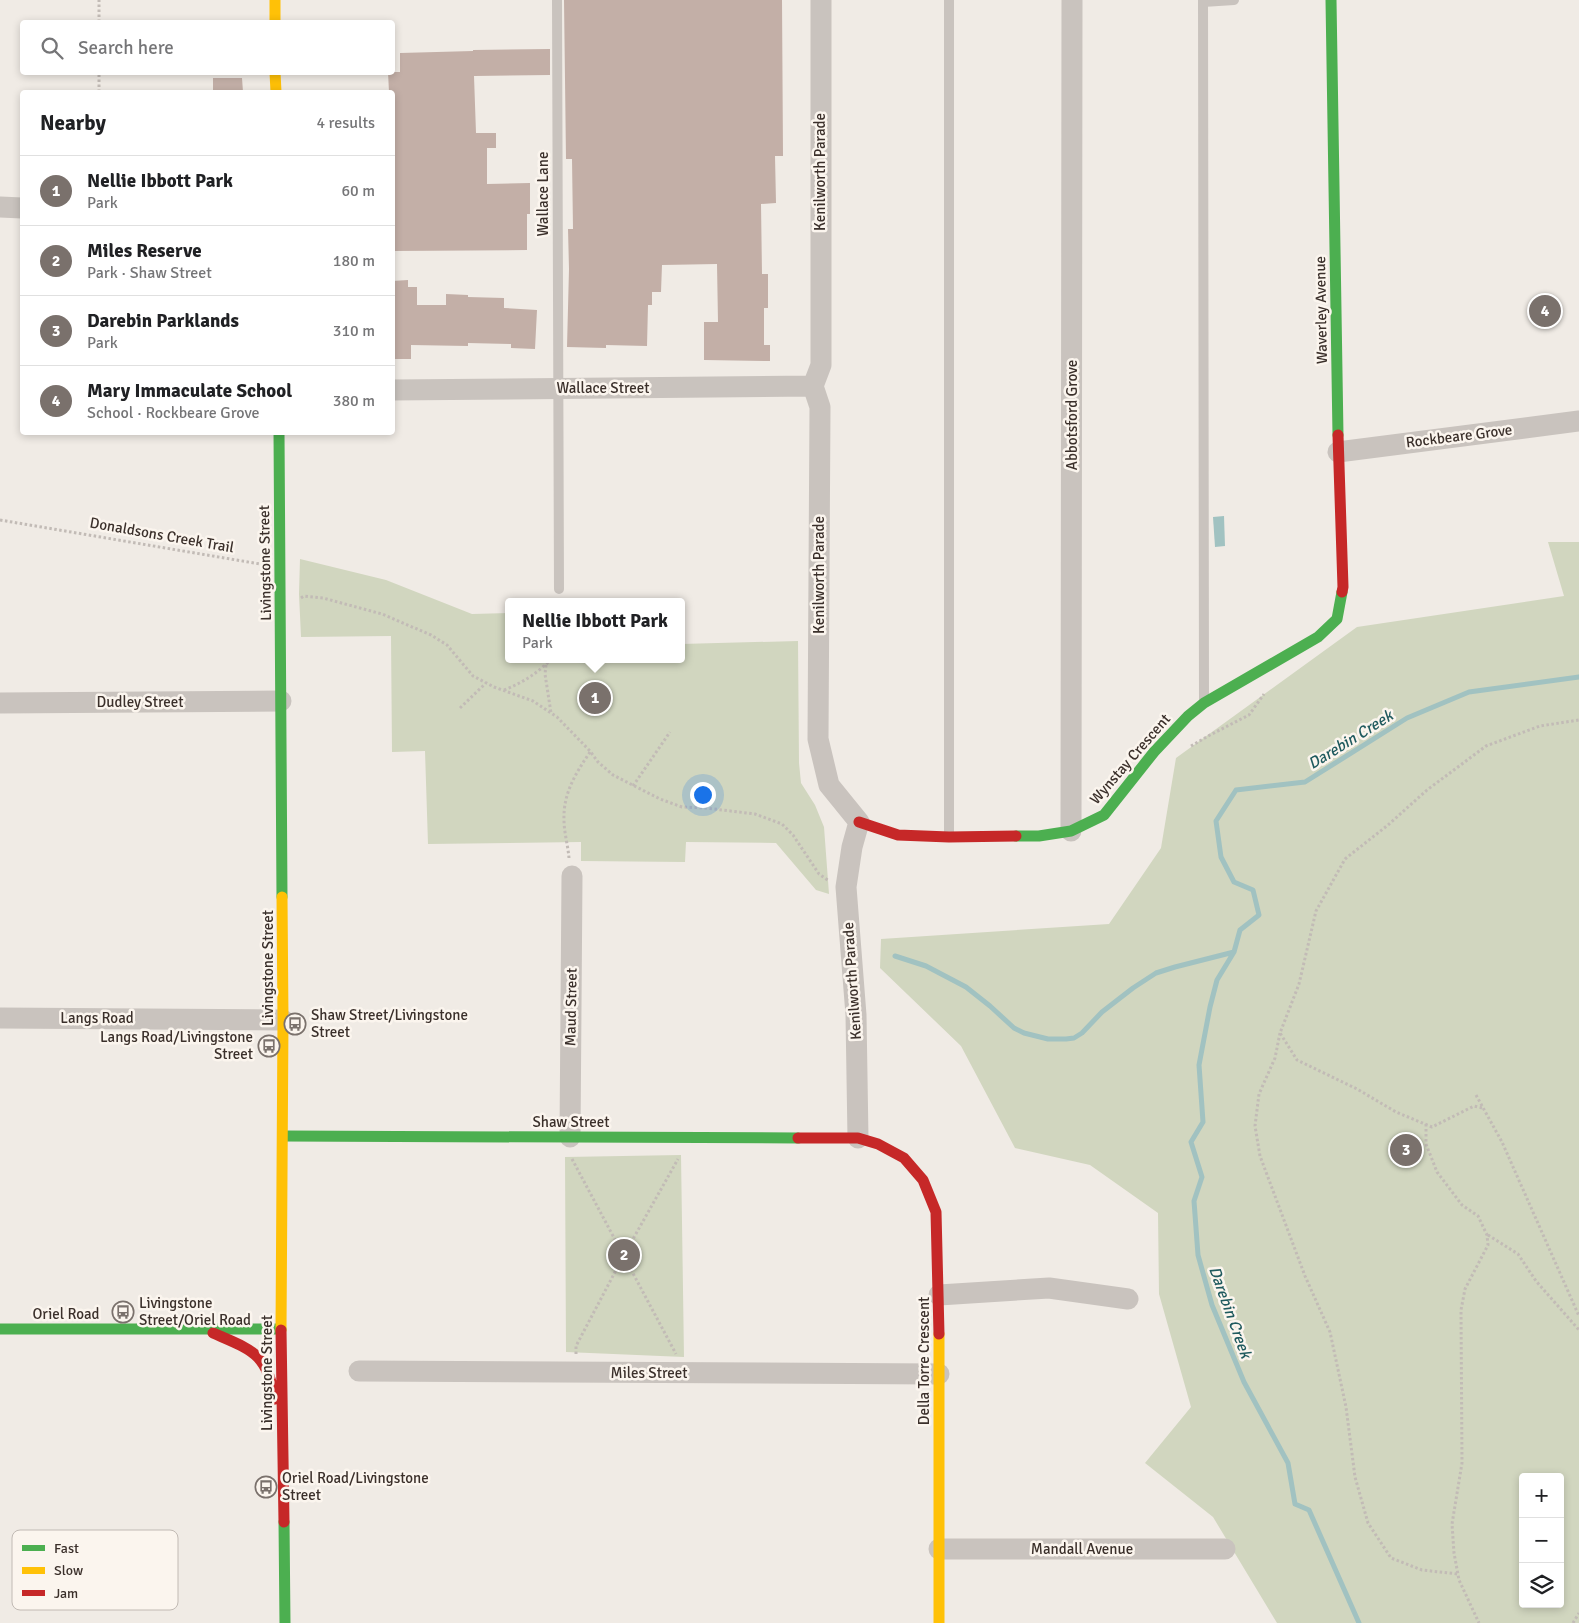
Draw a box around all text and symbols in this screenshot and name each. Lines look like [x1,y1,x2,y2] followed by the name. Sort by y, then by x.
[20,20,395,75] search box
[38,34,66,62] icon: search
[78,36,174,60] text: Search here
[40,110,106,136] text: Nearby
[316,113,375,133] text: 4 results
[811,113,829,231] street label: Kenilworth Parade
[534,152,552,236] street label: Wallace Lane
[87,169,233,193] text: Nellie Ibbott Park
[52,181,60,201] text: 1
[341,181,375,201] text: 60 m
[87,193,118,213] text: Park
[87,239,202,263] text: Miles Reserve
[52,251,60,271] text: 2
[333,251,375,271] text: 180 m
[1311,256,1331,364] street label: Waverley Avenue
[87,263,212,283] text: Park · Shaw Street
[1529,292,1561,330] pin: 4
[87,309,239,333] text: Darebin Parklands
[52,321,60,341] text: 3
[333,321,375,341] text: 310 m
[87,333,118,353] text: Park
[1063,360,1081,470] street label: Abbotsford Grove
[87,379,292,403] text: Mary Immaculate School
[557,379,649,397] street label: Wallace Street
[52,391,60,411] text: 4
[333,391,375,411] text: 380 m
[87,403,259,423] text: School · Rockbeare Grove
[1405,421,1513,451] street label: Rockbeare Grove
[255,505,275,621] street label: Livingstone Street
[88,513,236,557] street label: Donaldsons Creek Trail
[810,516,828,634] street label: Kenilworth Parade
[505,598,685,663] popup
[522,609,668,633] text: Nellie Ibbott Park
[522,633,553,653] text: Park
[579,679,611,717] pin: 1
[97,693,183,711] street label: Dudley Street
[1304,705,1398,774] water label: Darebin Creek
[1086,710,1174,808] street label: Wynstay Crescent
[690,782,716,808] your location
[259,910,277,1026] street label: Livingstone Street
[839,922,865,1040] street label: Kenilworth Parade
[561,968,581,1046] street label: Maud Street
[311,1006,468,1041] place label: Shaw Street/Livingstone Street
[60,1009,134,1027] street label: Langs Road
[283,1012,307,1036] bus stop icon: Shaw Street/Livingstone Street
[100,1028,253,1063] place label: Langs Road/Livingstone Street
[257,1034,281,1058] bus stop icon: Langs Road/Livingstone Street
[532,1113,610,1131] street label: Shaw Street
[1390,1131,1422,1169] pin: 3
[608,1236,640,1274] pin: 2
[1204,1264,1257,1363] water label: Darebin Creek
[139,1294,251,1329] place label: Livingstone Street/Oriel Road
[915,1297,933,1425] street label: Della Torre Crescent
[111,1300,135,1324] bus stop icon: Livingstone Street/Oriel Road
[32,1305,100,1323] street label: Oriel Road
[258,1315,276,1431] street label: Livingstone Street
[611,1364,687,1382] street label: Miles Street
[282,1469,429,1504] place label: Oriel Road/Livingstone Street
[1519,1473,1564,1608] map controls
[1519,1473,1564,1518] button: +
[254,1475,278,1499] bus stop icon: Oriel Road/Livingstone Street
[1519,1518,1564,1563] button: −
[12,1530,178,1610] legend
[54,1540,79,1557] text: Fast
[1031,1540,1133,1558] street label: Mandall Avenue
[54,1562,83,1579] text: Slow
[1519,1563,1564,1608] button: layers
[54,1585,78,1602] text: Jam

